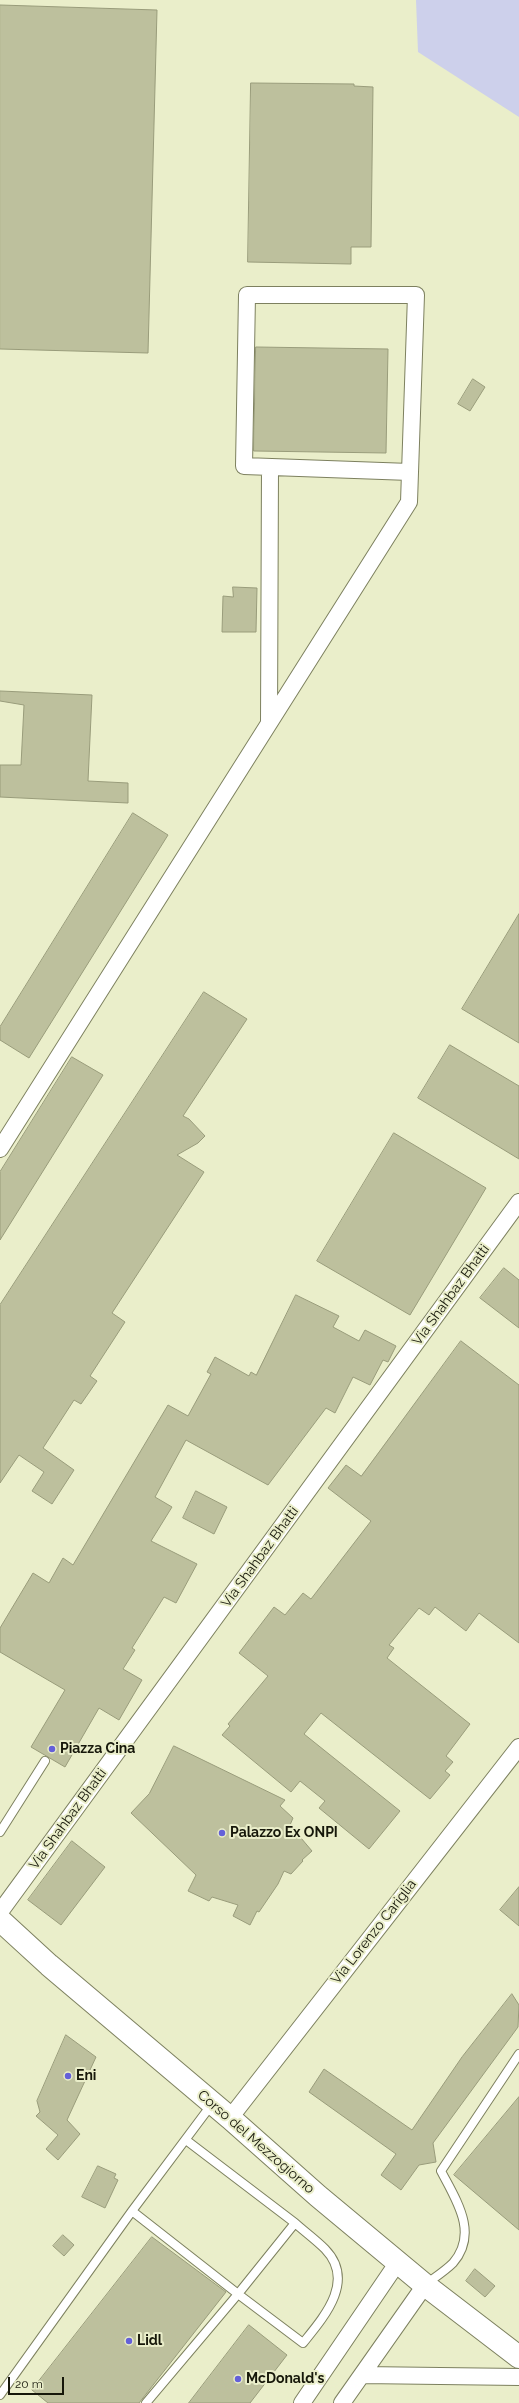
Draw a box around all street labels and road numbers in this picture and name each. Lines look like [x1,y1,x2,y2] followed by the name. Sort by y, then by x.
[409,1241,493,1349] street label: Via Shahbaz Bhatti
[218,1503,302,1611] street label: Via Shahbaz Bhatti
[26,1765,110,1873] street label: Via Shahbaz Bhatti
[328,1876,420,1988] street label: Via Lorenzo Cariglia
[194,2087,318,2197] street label: Corso del Mezzogiorno

